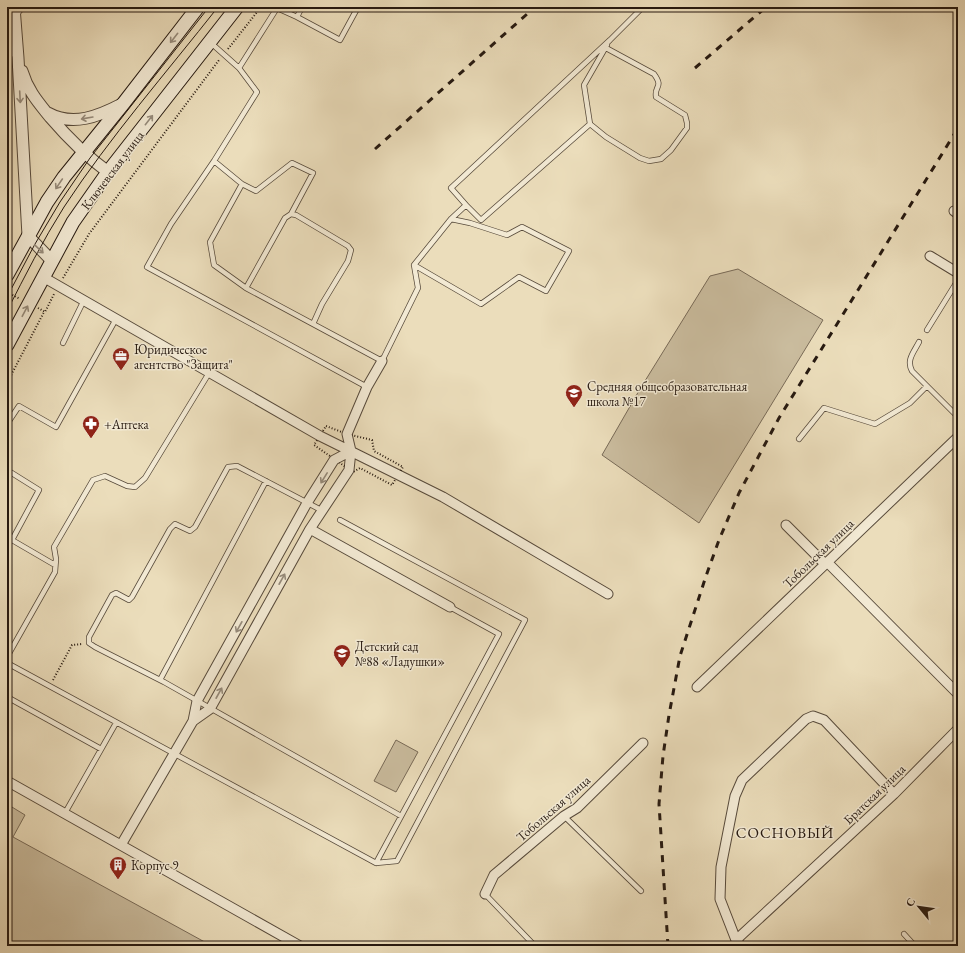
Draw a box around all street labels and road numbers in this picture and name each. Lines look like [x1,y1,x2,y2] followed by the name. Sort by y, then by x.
[77,127,148,213] street label: Ключевская улица
[779,515,858,592] street label: Тобольская улица
[840,760,910,828] street label: Братская улица
[513,771,594,845] street label: Тобольская улица

